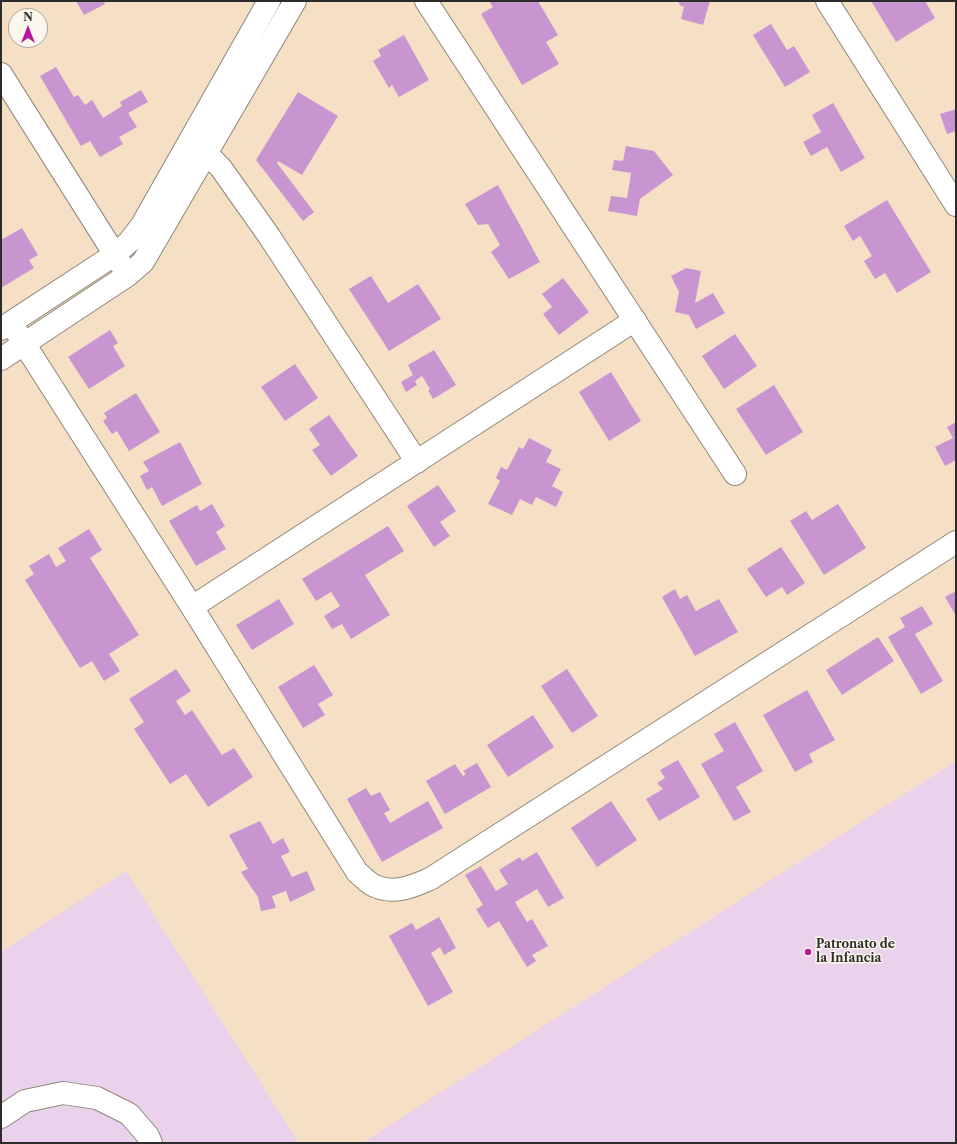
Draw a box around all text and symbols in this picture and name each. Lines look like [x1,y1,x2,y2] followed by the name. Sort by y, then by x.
[8,8,48,48] north arrow
[23,10,33,24] text: N
[816,938,895,966] place label: Patronato de la Infancia
[803,947,813,957] marker: Patronato de la Infancia

